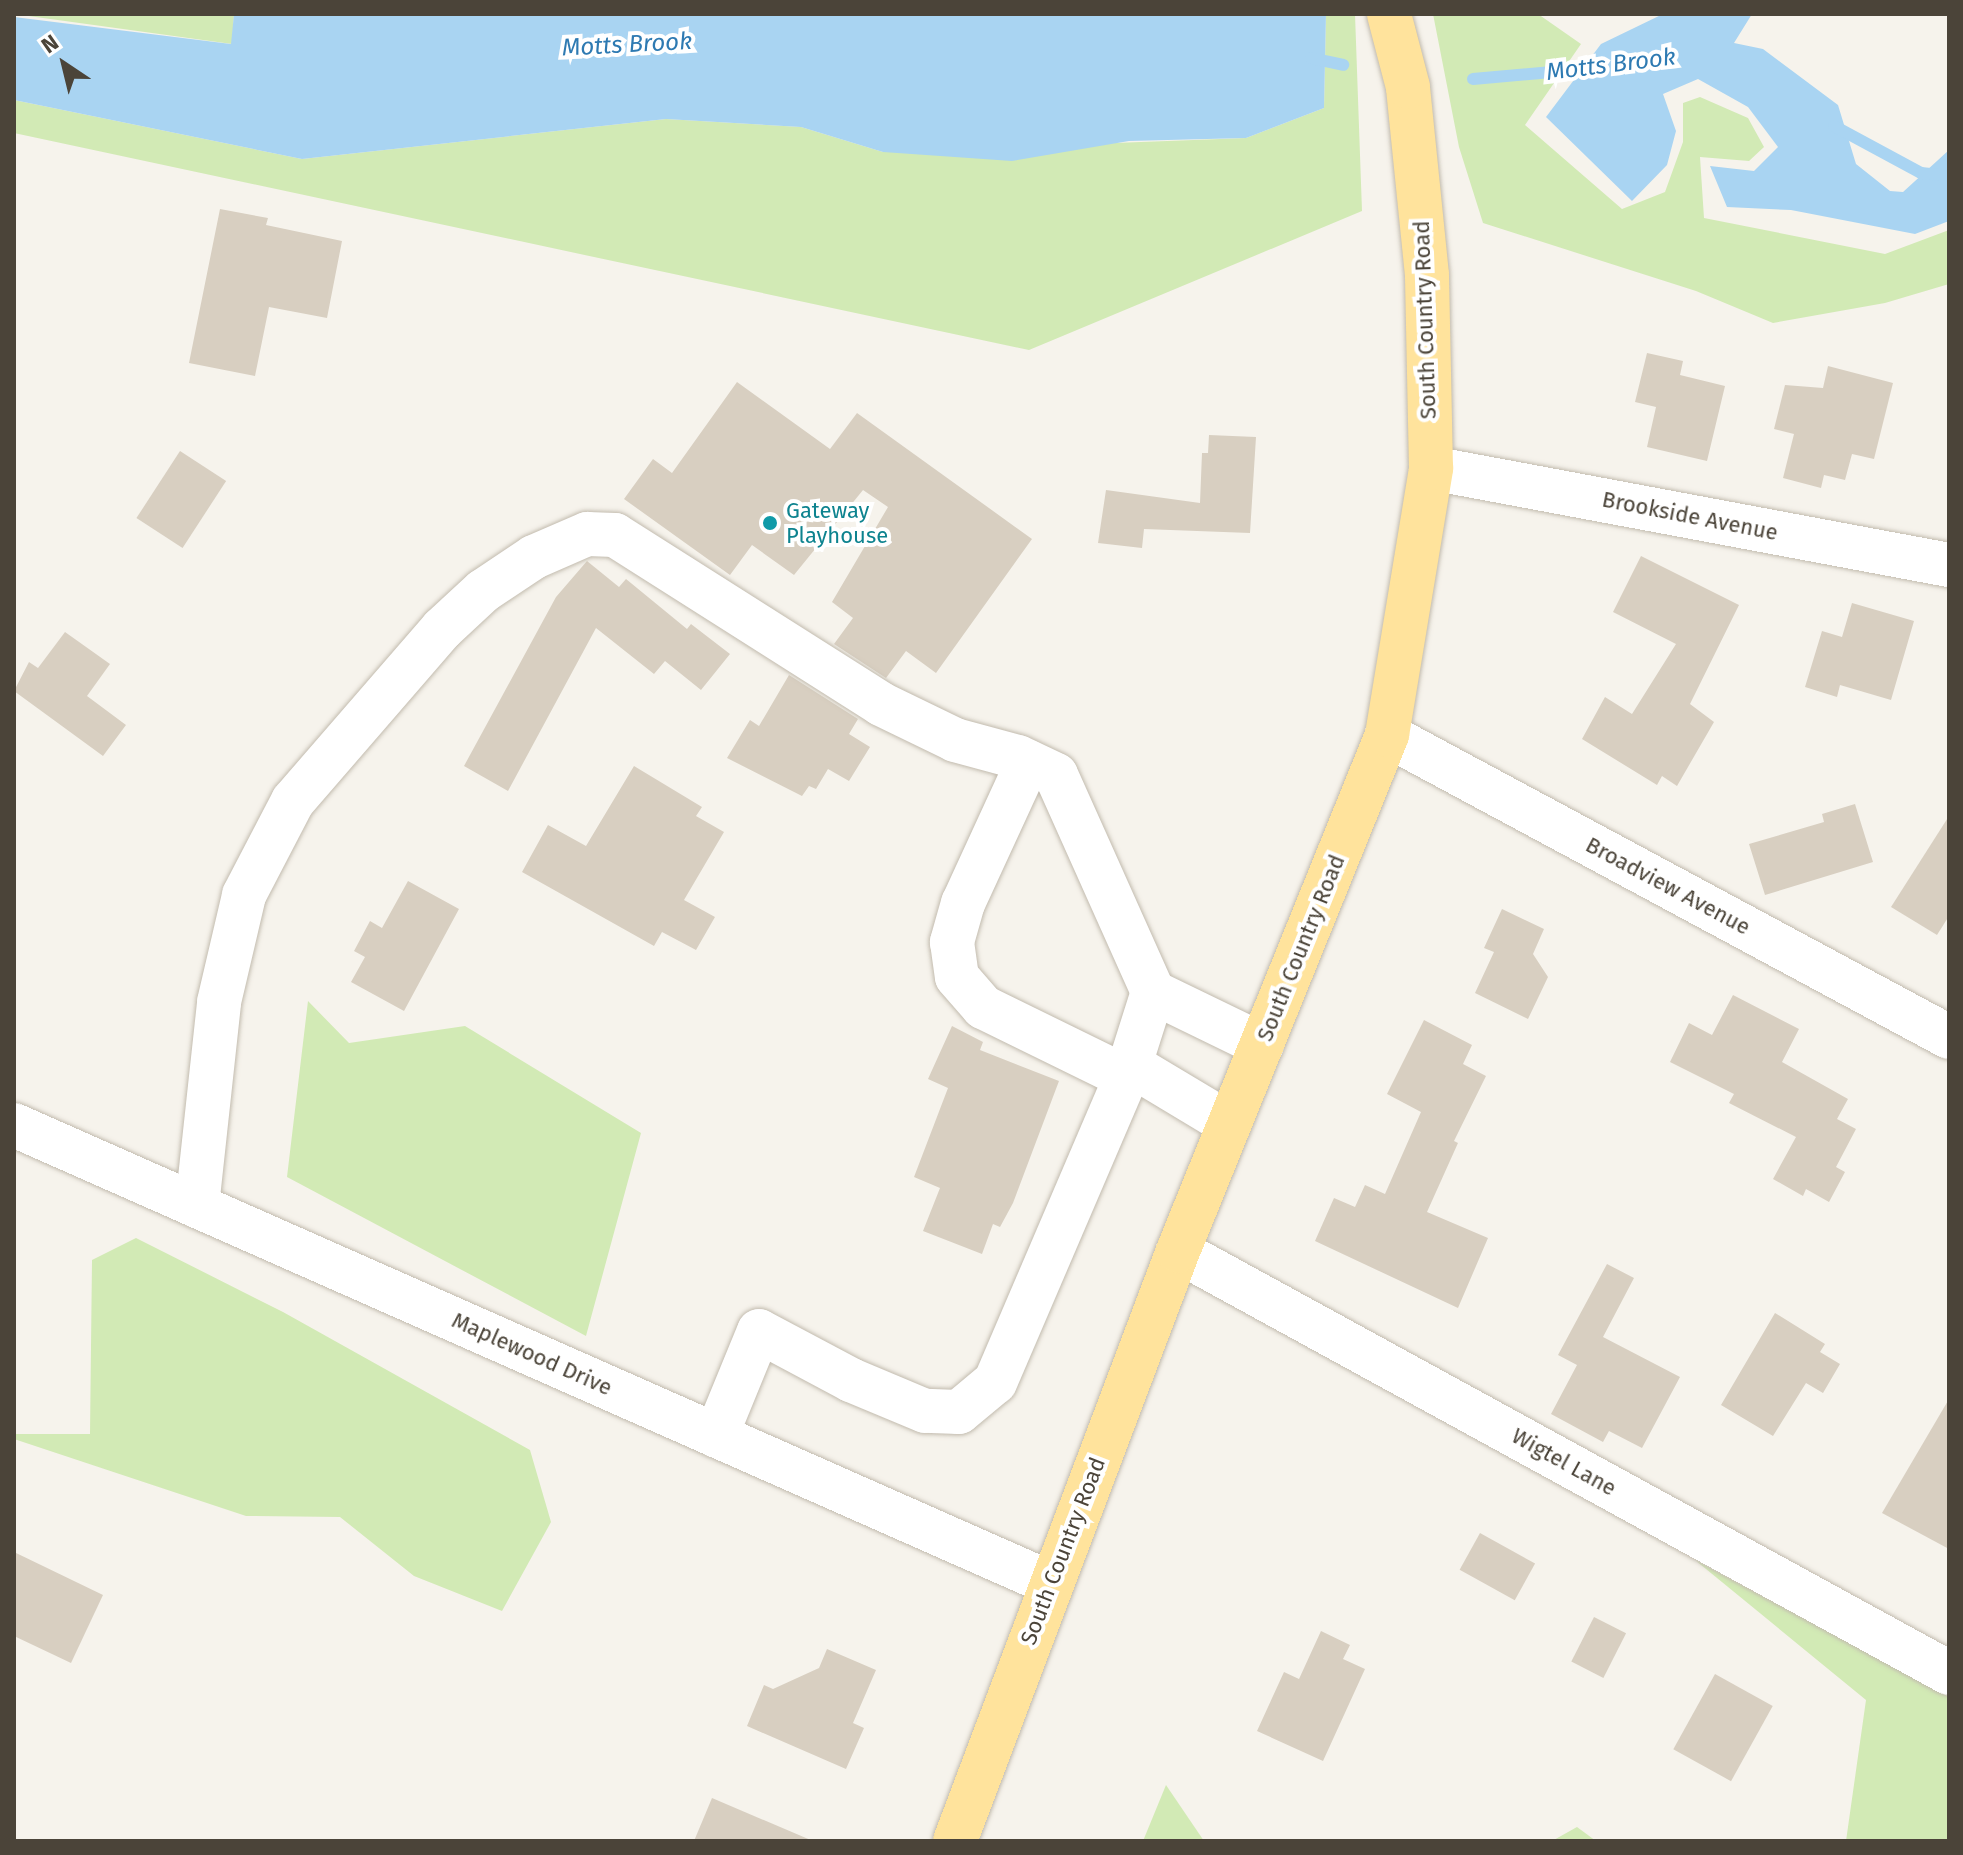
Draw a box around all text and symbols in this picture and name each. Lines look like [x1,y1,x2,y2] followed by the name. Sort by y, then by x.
[24,24,104,104] north arrow
[561,27,693,63] water label: Motts Brook
[36,29,64,59] text: N
[1545,43,1677,87] water label: Motts Brook
[1408,220,1442,420] street label: South Country Road
[1600,486,1780,546] street label: Brookside Avenue
[786,497,888,548] place label: Gateway Playhouse
[761,514,779,532] marker: Gateway Playhouse
[1581,831,1755,941] street label: Broadview Avenue
[1252,851,1350,1045] street label: South Country Road
[448,1307,616,1401] street label: Maplewood Drive
[1507,1423,1621,1501] street label: Wigtel Lane
[1015,1454,1111,1648] street label: South Country Road

